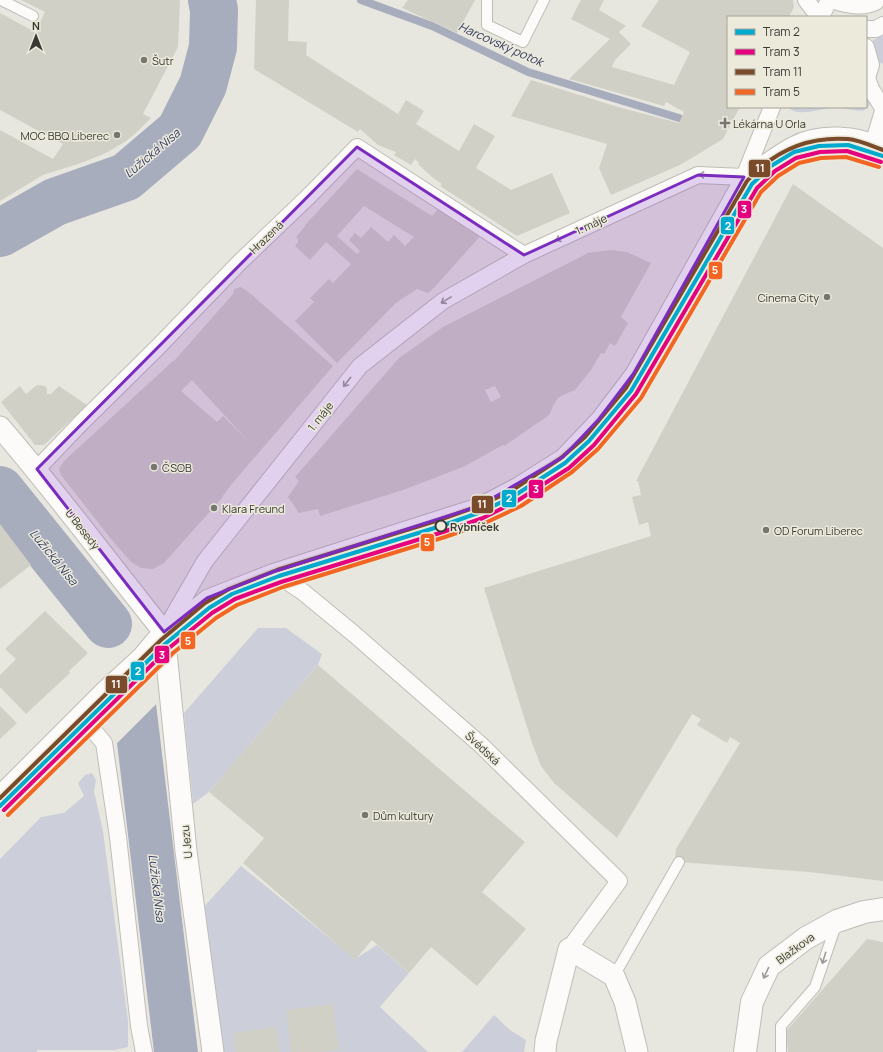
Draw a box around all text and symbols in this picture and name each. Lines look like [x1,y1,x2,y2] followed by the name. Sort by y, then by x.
[16,16,56,56] north arrow
[727,16,867,108] legend
[32,18,40,33] text: N
[456,18,548,71] water label: Harcovský potok
[763,23,800,40] text: Tram 2
[763,43,800,60] text: Tram 3
[152,53,174,68] place label: Šutr
[139,55,149,65] marker: Šutr
[763,63,802,80] text: Tram 11
[763,83,800,100] text: Tram 5
[733,116,806,131] place label: Lékárna U Orla
[720,118,730,128] marker: Lékárna U Orla
[120,124,185,181] water label: Lužická Nisa
[21,128,109,143] place label: MOC BBQ Liberec
[112,130,122,140] marker: MOC BBQ Liberec
[748,159,771,178] line badge: 11
[755,160,765,175] text: 11
[699,172,712,179] one-way arrow
[737,200,752,219] line badge: 3
[741,201,747,216] text: 3
[573,210,610,238] street label: 1. máje
[720,216,735,235] line badge: 2
[246,217,286,257] street label: Hrazená
[725,218,731,233] text: 2
[555,235,567,242] one-way arrow
[708,261,723,280] line badge: 5
[712,262,718,277] text: 5
[758,290,819,305] place label: Cinema City
[822,292,832,302] marker: Cinema City
[440,296,452,304] one-way arrow
[342,377,351,388] one-way arrow
[304,398,337,434] street label: 1. máje
[162,460,192,475] place label: ČSOB
[149,462,159,472] marker: ČSOB
[528,479,544,499] line badge: 3
[533,481,539,496] text: 3
[501,489,517,508] line badge: 2
[506,490,512,505] text: 2
[471,495,494,514] line badge: 11
[477,496,487,511] text: 11
[222,501,285,516] place label: Klara Freund
[209,503,219,513] marker: Klara Freund
[62,506,104,553] street label: U Besedy
[434,519,448,533] marker: Rybníček
[450,519,500,534] place label: Rybníček
[774,523,863,538] place label: OD Forum Liberec
[26,525,83,590] water label: Lužická Nisa
[761,525,771,535] marker: OD Forum Liberec
[420,533,435,552] line badge: 5
[424,534,430,549] text: 5
[180,631,196,650] line badge: 5
[185,633,191,648] text: 5
[154,645,170,664] line badge: 3
[159,647,165,662] text: 3
[130,661,145,681] line badge: 2
[135,663,141,678] text: 2
[105,675,128,694] line badge: 11
[111,676,121,691] text: 11
[462,728,504,768] street label: Švédská
[373,808,434,823] place label: Dům kultury
[360,810,370,820] marker: Dům kultury
[177,824,195,860] street label: U Jezu
[144,853,170,924] water label: Lužická Nisa
[773,929,817,967] street label: Blažkova
[820,951,827,964] one-way arrow
[762,967,769,979] one-way arrow

